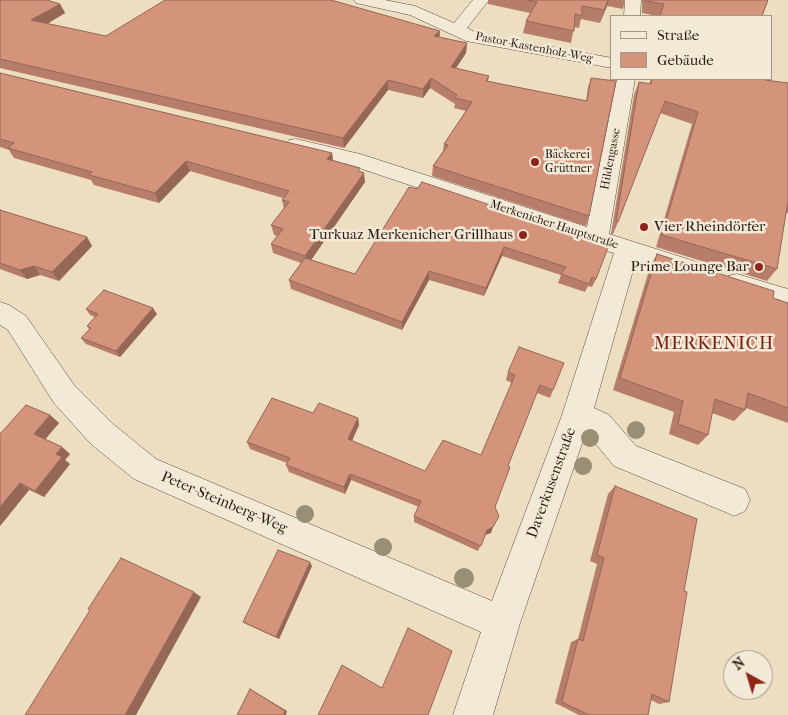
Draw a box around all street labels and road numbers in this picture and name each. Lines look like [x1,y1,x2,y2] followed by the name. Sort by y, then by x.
[474,30,594,66] street label: Pastor-Kastenholz-Weg
[598,127,624,191] street label: Hildengasse
[488,197,620,253] street label: Merkenicher Hauptstraße
[524,425,580,541] street label: Daverkusenstraße
[158,468,290,538] street label: Peter-Steinberg-Weg

